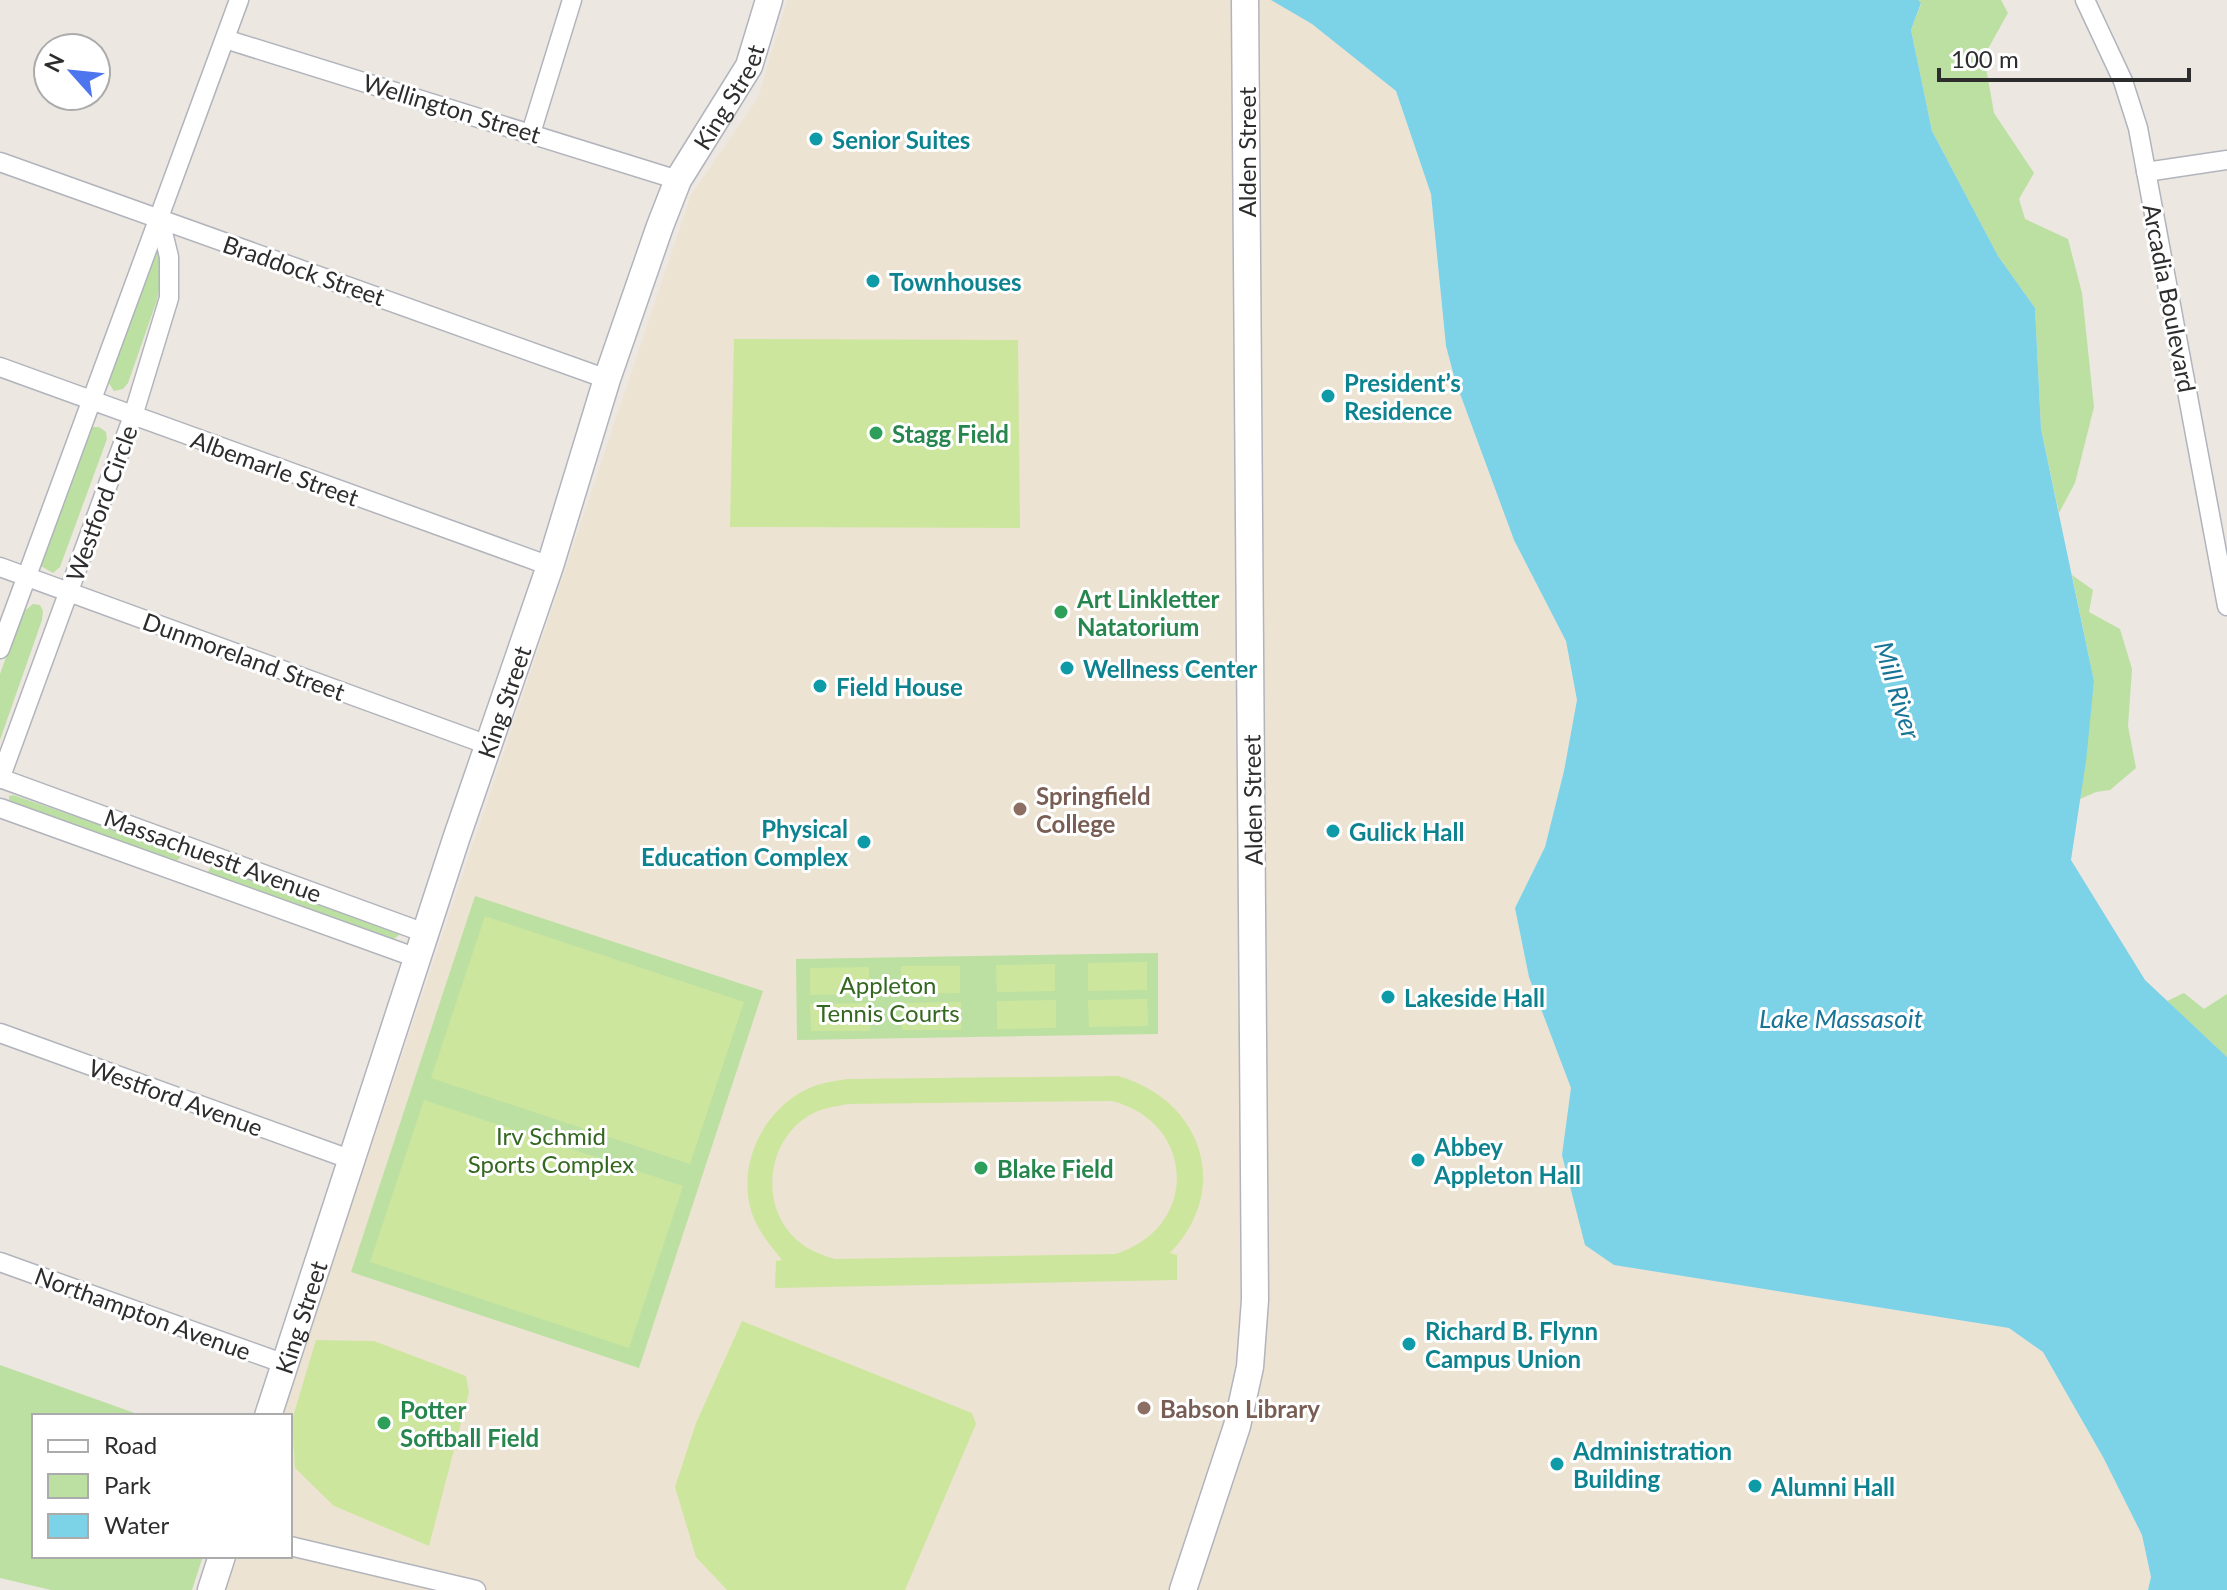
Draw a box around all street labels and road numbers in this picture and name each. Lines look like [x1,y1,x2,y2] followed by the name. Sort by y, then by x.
[686,41,769,154] street label: King Street
[360,67,545,149] street label: Wellington Street
[1232,86,1261,217] street label: Alden Street
[2138,201,2202,395] street label: Arcadia Boulevard
[219,229,389,311] street label: Braddock Street
[59,421,143,585] street label: Westford Circle
[187,424,363,512] street label: Albemarle Street
[139,606,349,706] street label: Dunmoreland Street
[471,641,536,762] street label: King Street
[1236,734,1268,866] street label: Alden Street
[100,802,326,908] street label: Massachuestt Avenue
[85,1052,267,1142] street label: Westford Avenue
[268,1257,332,1377] street label: King Street
[31,1260,255,1366] street label: Northampton Avenue

